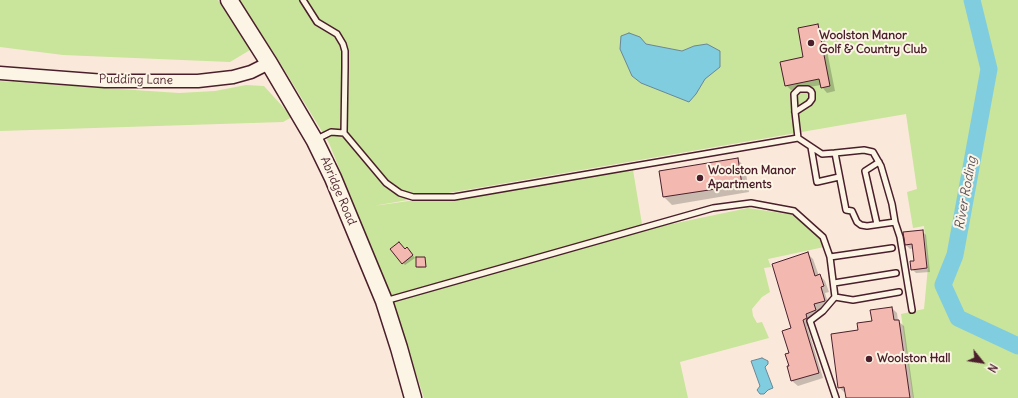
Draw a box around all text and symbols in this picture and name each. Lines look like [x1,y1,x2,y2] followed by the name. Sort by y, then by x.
[819,29,927,57] place label: Woolston Manor Golf & Country Club
[806,38,816,48] marker: Woolston Manor Golf & Country Club
[99,72,173,88] street label: Pudding Lane
[317,155,359,227] street label: Abridge Road
[952,155,980,231] water label: River Roding
[708,164,796,192] place label: Woolston Manor Apartments
[695,173,705,183] marker: Woolston Manor Apartments
[962,342,1002,382] north arrow
[877,352,951,366] place label: Woolston Hall
[864,354,874,364] marker: Woolston Hall
[984,361,1000,375] text: N

